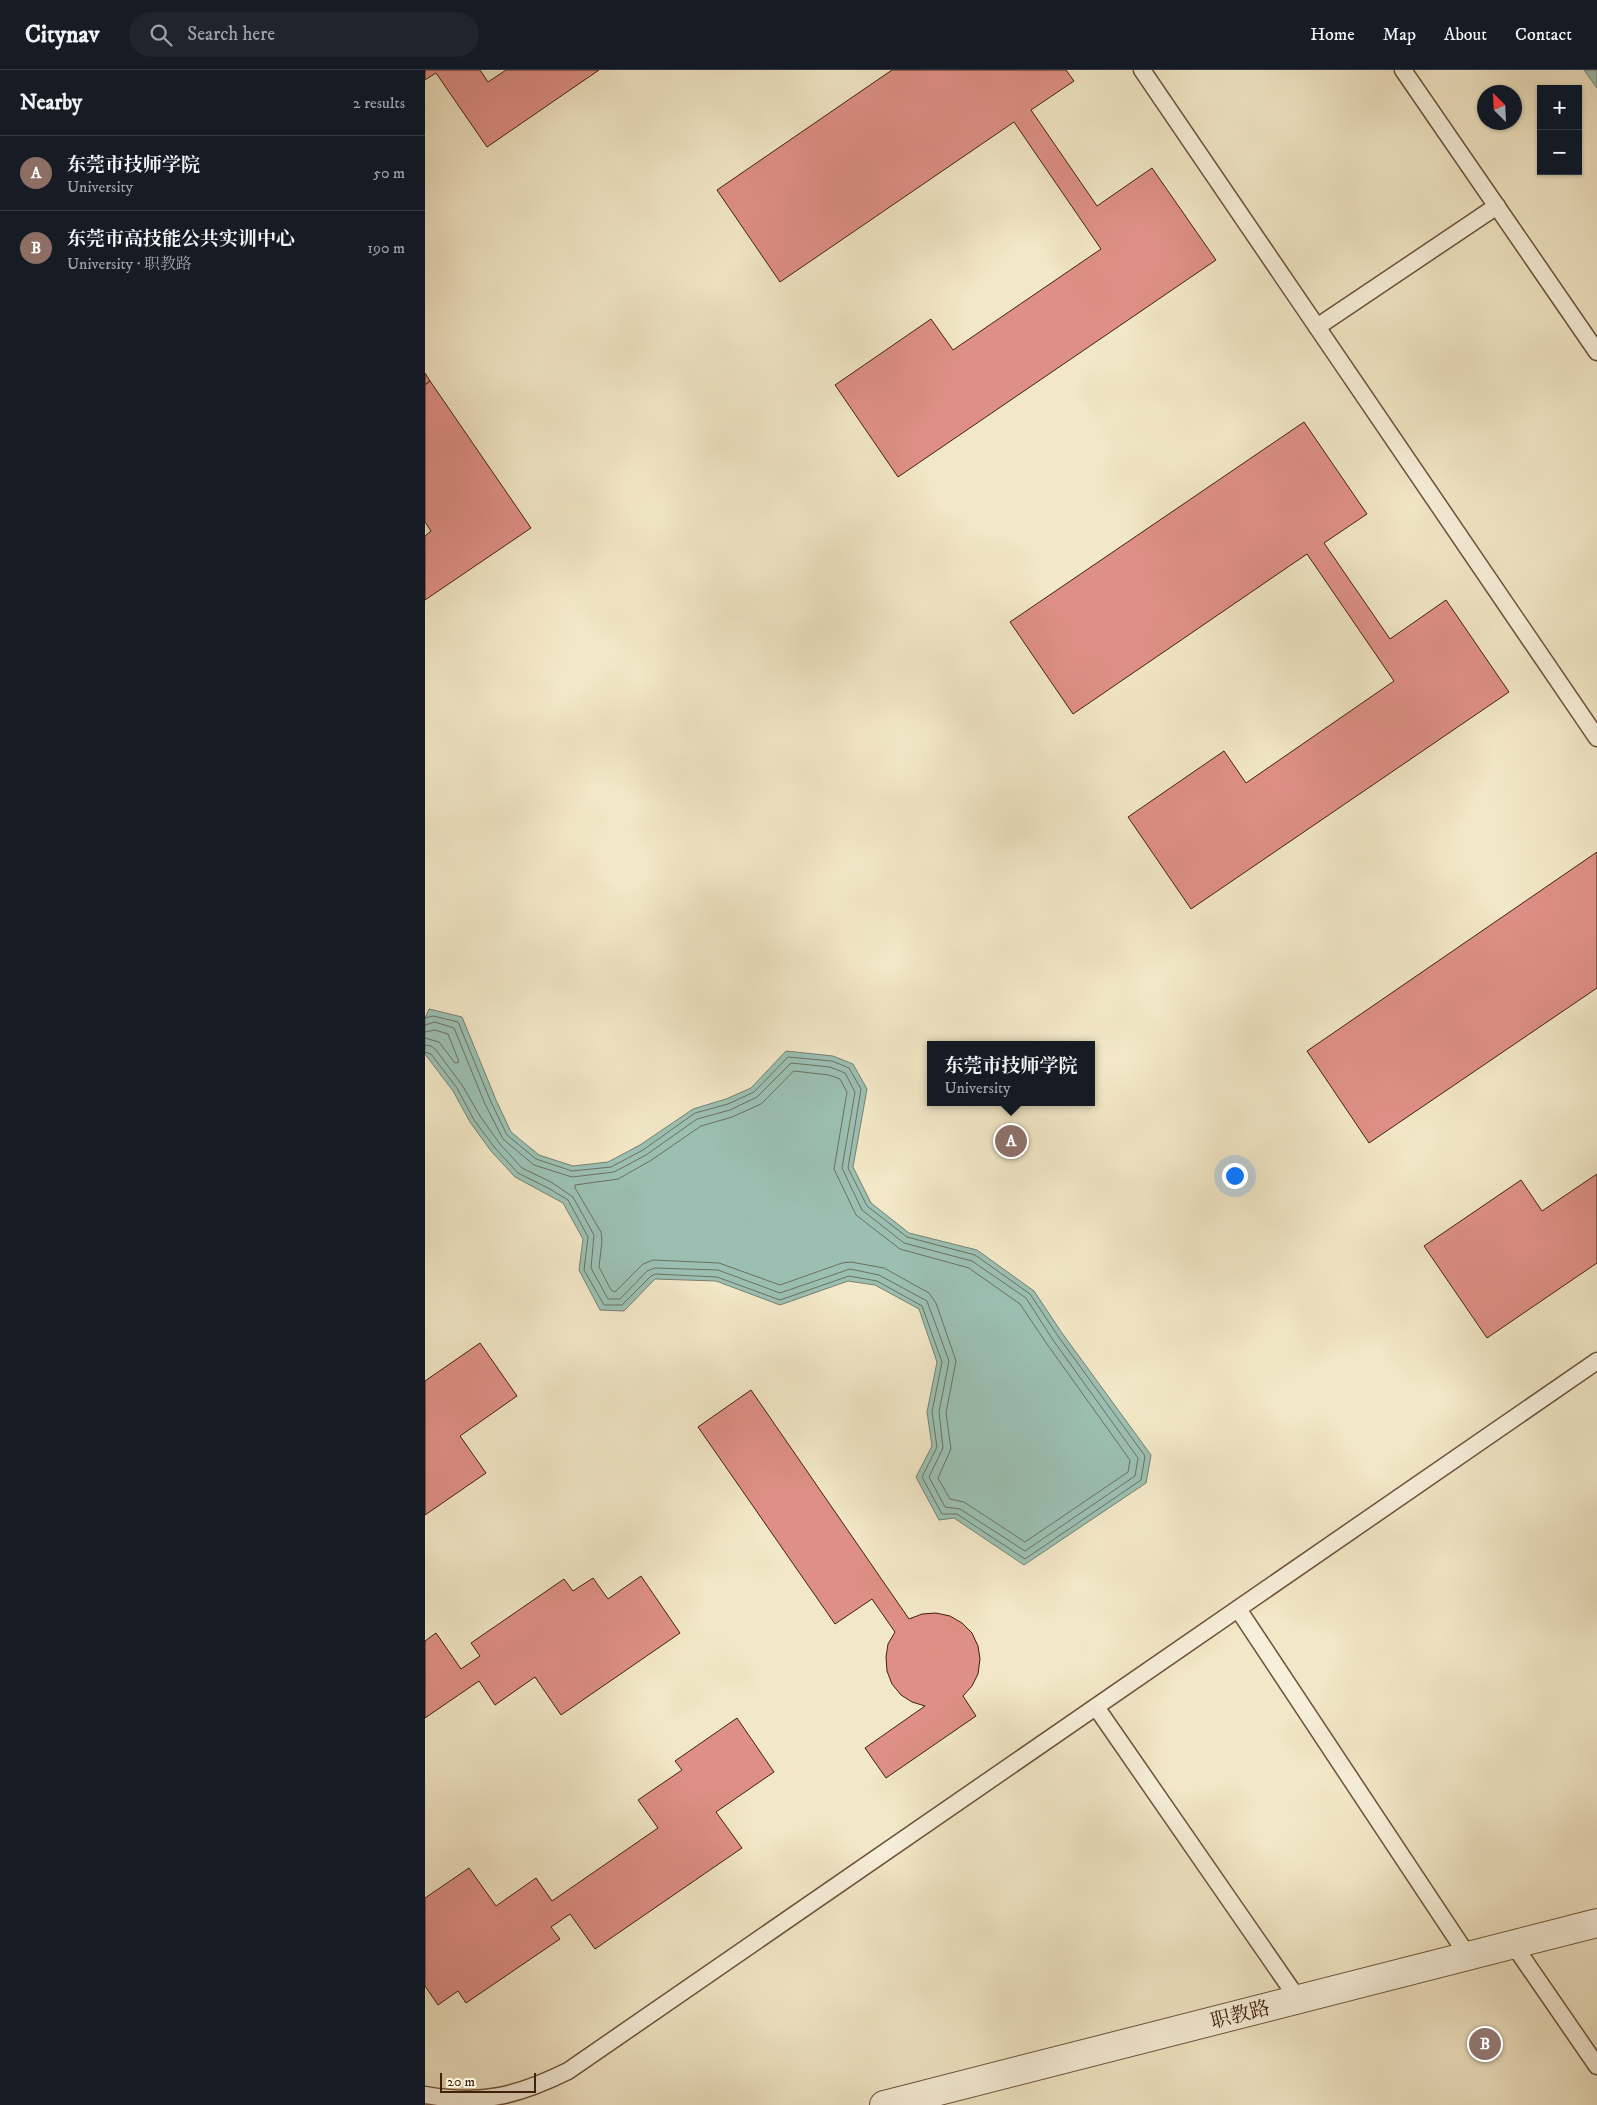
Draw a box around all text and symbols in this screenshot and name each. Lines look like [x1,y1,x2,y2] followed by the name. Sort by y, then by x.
[129,12,479,57] search box
[25,20,99,50] text: Citynav
[147,21,175,49] icon: search
[187,23,275,46] text: Search here
[1310,24,1355,46] text: Home
[1383,24,1416,46] text: Map
[1444,24,1487,46] text: About
[1515,24,1572,46] text: Contact
[1477,85,1522,130] north arrow
[1537,85,1582,175] map controls
[1537,85,1582,130] button: +
[20,90,82,116] text: Nearby
[353,93,405,113] text: 2 results
[1537,130,1582,175] button: −
[67,154,200,177] text: 东莞市技师学院
[31,163,41,183] text: A
[373,163,405,183] text: 50 m
[67,177,133,197] text: University
[67,228,295,251] text: 东莞市高技能公共实训中心
[31,238,41,258] text: B
[367,238,405,258] text: 190 m
[67,254,192,274] text: University · 职教路
[927,1041,1095,1106] popup
[944,1055,1078,1078] text: 东莞市技师学院
[944,1078,1011,1098] text: University
[995,1122,1027,1160] pin: A
[1222,1163,1248,1189] your location
[1208,1996,1272,2035] street label: 职教路
[1469,2025,1501,2063] pin: B
[440,2070,536,2093] scale bar
[447,2073,475,2091] text: 20 m

